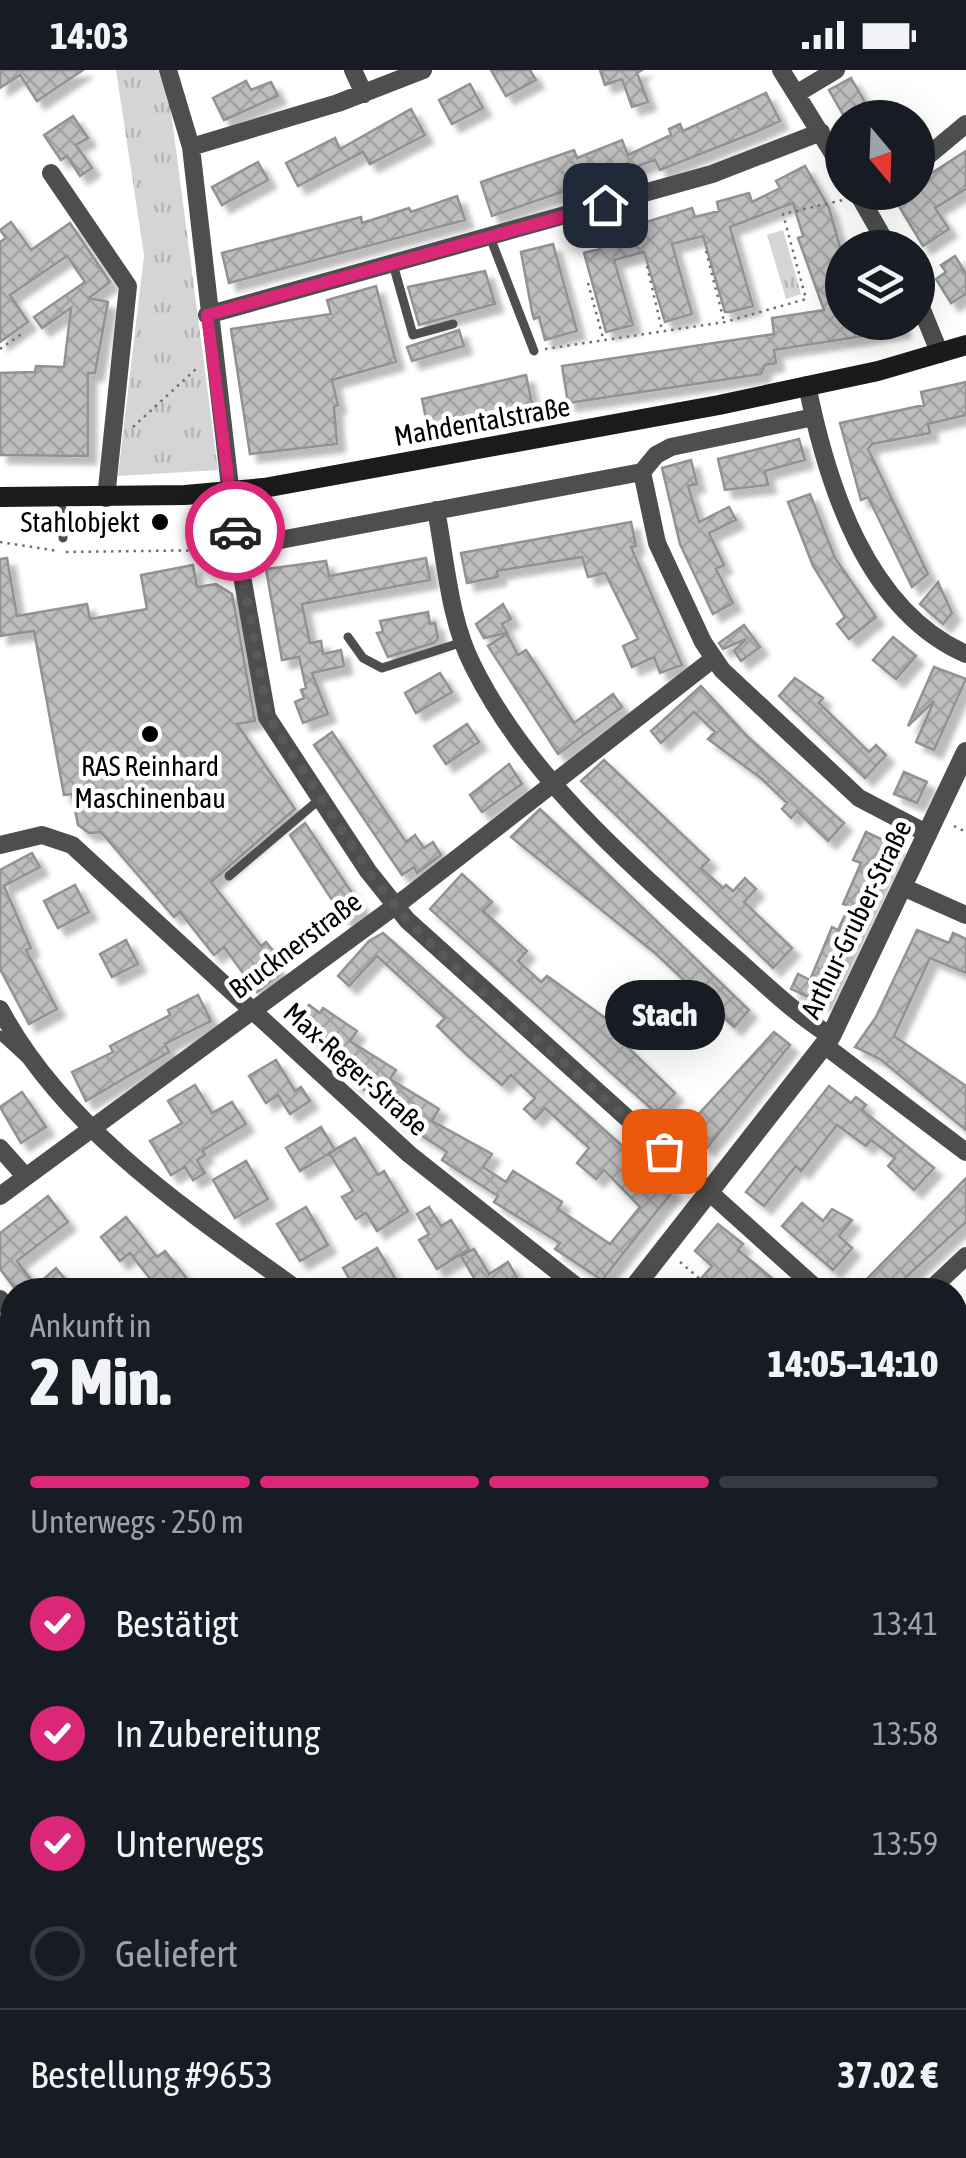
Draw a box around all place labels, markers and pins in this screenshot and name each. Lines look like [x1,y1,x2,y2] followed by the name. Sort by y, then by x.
[563,163,648,248] pin
[20,506,140,538] place label: Stahlobjekt
[149,511,171,533] marker: Stahlobjekt
[139,723,161,745] marker: RAS Reinhard Maschinenbau
[74,750,226,814] place label: RAS Reinhard Maschinenbau
[604,981,724,1051] callout: Stach
[622,1109,707,1194] pin

